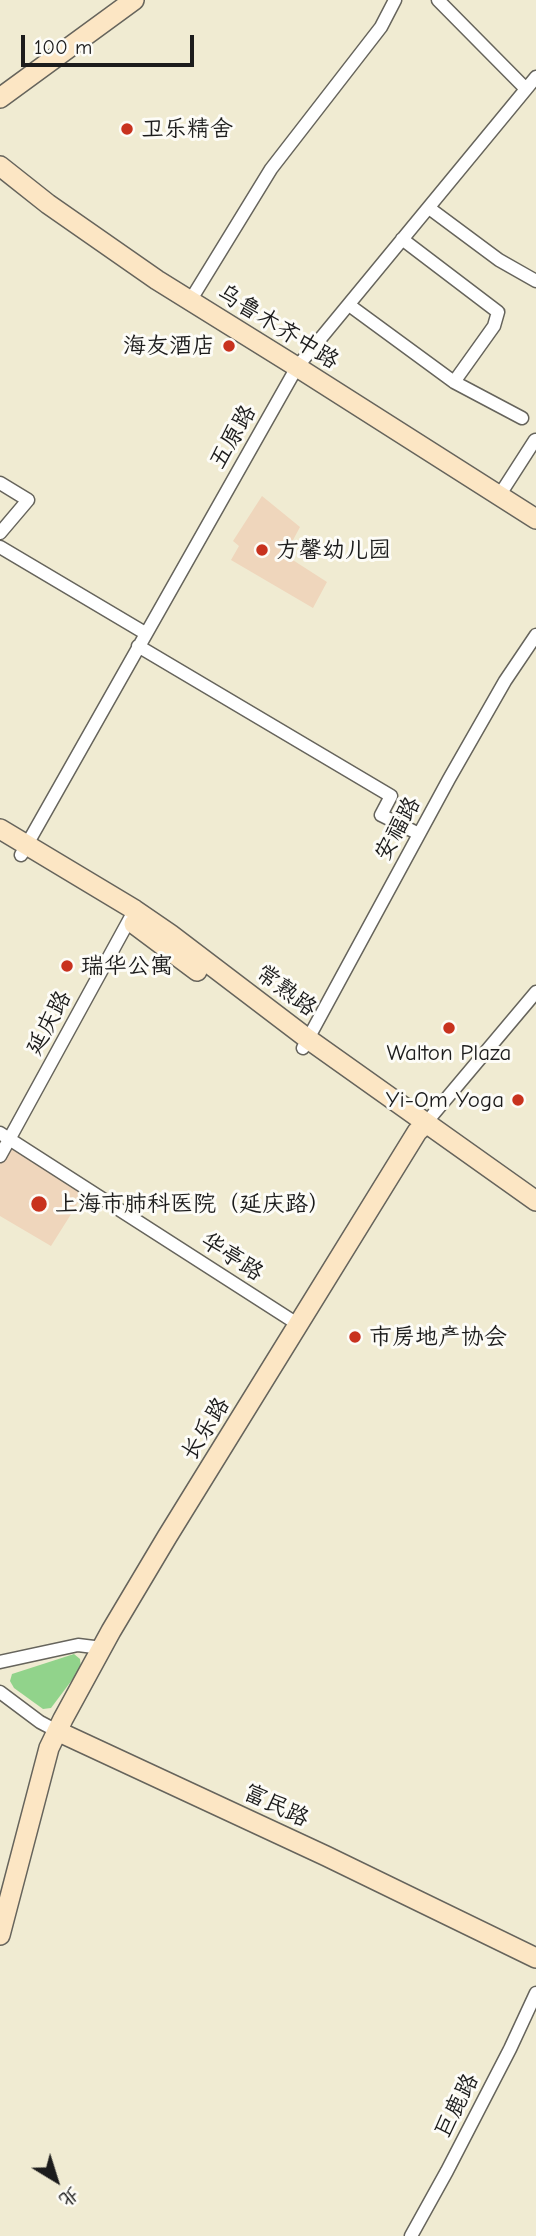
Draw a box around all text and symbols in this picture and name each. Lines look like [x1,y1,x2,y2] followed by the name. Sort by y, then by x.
[24,21,198,65] scale bar
[34,35,92,59] text: 100 m
[141,115,233,143] place label: 卫乐精舍
[119,121,135,137] marker: 卫乐精舍
[212,279,344,375] street label: 乌鲁木齐中路
[123,332,215,360] place label: 海友酒店
[221,338,237,354] marker: 海友酒店
[204,400,262,474] street label: 五原路
[276,536,391,564] place label: 方馨幼儿园
[254,542,270,558] marker: 方馨幼儿园
[369,792,427,866] street label: 安福路
[81,952,173,980] place label: 瑞华公寓
[59,958,75,974] marker: 瑞华公寓
[250,959,322,1023] street label: 常熟路
[21,986,77,1060] street label: 延庆路
[441,1020,457,1036] marker: Walton Plaza
[387,1039,511,1067] place label: Walton Plaza
[386,1086,504,1114] place label: Yi-Om Yoga
[510,1092,526,1108] marker: Yi-Om Yoga
[55,1190,331,1218] place label: 上海市肺科医院（延庆路）
[29,1194,49,1214] marker: 上海市肺科医院（延庆路）
[196,1227,268,1287] street label: 华亭路
[369,1323,507,1351] place label: 市房地产协会
[347,1329,363,1345] marker: 市房地产协会
[176,1392,236,1466] street label: 长乐路
[239,1779,313,1833] street label: 富民路
[429,2069,485,2143] street label: 巨鹿路
[21,2145,91,2215] north arrow
[55,2182,83,2211] text: 北

